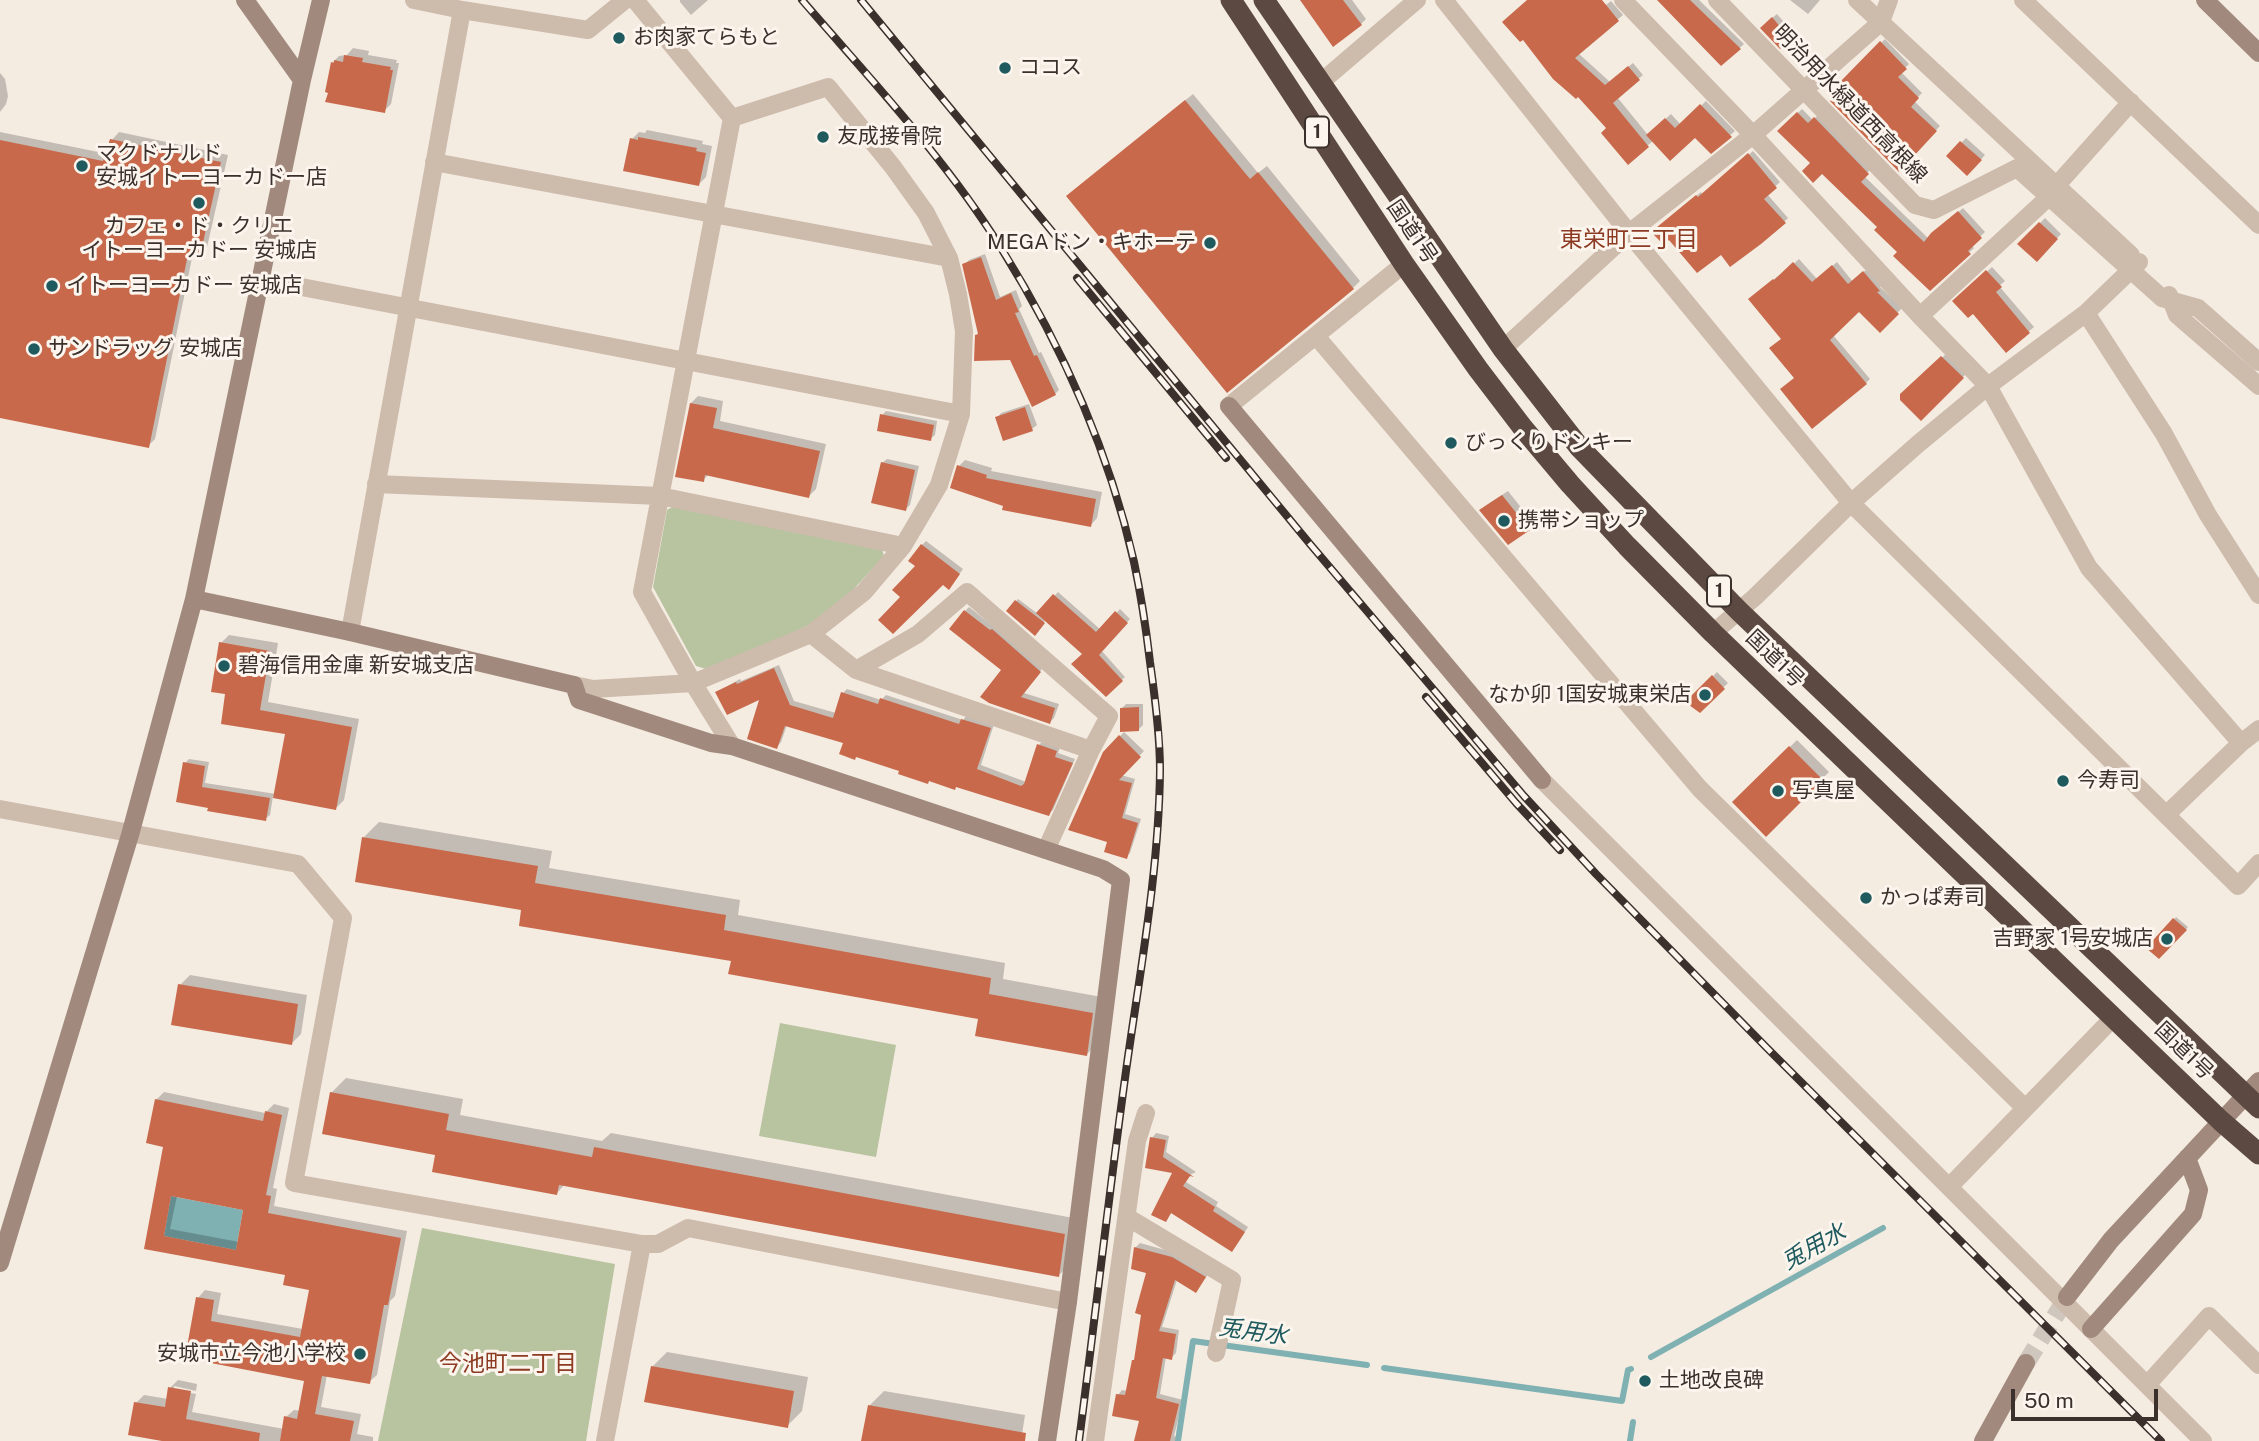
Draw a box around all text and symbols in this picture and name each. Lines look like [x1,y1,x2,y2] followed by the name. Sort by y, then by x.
[1768,20,1932,188] street label: 明治用水緑道西高根線
[633,25,780,51] place label: お肉家てらもと
[611,30,627,46] marker: お肉家てらもと
[1019,55,1082,81] place label: ココス
[997,60,1013,76] marker: ココス
[1305,116,1329,148] road number: 1
[837,124,942,150] place label: 友成接骨院
[815,129,831,145] marker: 友成接骨院
[96,141,327,191] place label: マクドナルド 安城イトーヨーカドー店
[74,158,90,174] marker: マクドナルド 安城イトーヨーカドー店
[191,195,207,211] marker: カフェ・ド・クリエ イトーヨーカドー 安城店
[1382,195,1442,269] street label: 国道1号
[81,214,317,264] place label: カフェ・ド・クリエ イトーヨーカドー 安城店
[1560,226,1698,254] district label: 東栄町三丁目
[987,230,1196,256] place label: MEGAドン・キホーテ
[1202,235,1218,251] marker: MEGAドン・キホーテ
[66,273,302,299] place label: イトーヨーカドー 安城店
[44,278,60,294] marker: イトーヨーカドー 安城店
[48,336,242,362] place label: サンドラッグ 安城店
[26,341,42,357] marker: サンドラッグ 安城店
[1465,430,1633,456] place label: びっくりドンキー
[1443,435,1459,451] marker: びっくりドンキー
[1518,508,1644,534] place label: 携帯ショップ
[1496,513,1512,529] marker: 携帯ショップ
[1707,576,1731,606] road number: 1
[1741,625,1809,693] street label: 国道1号
[238,653,474,679] place label: 碧海信用金庫 新安城支店
[216,658,232,674] marker: 碧海信用金庫 新安城支店
[1488,682,1691,708] place label: なか卯 1国安城東栄店
[1697,687,1713,703] marker: なか卯 1国安城東栄店
[2077,768,2140,794] place label: 今寿司
[2055,773,2071,789] marker: 今寿司
[1792,778,1855,804] place label: 写真屋
[1770,783,1786,799] marker: 写真屋
[1880,885,1985,911] place label: かっぱ寿司
[1858,890,1874,906] marker: かっぱ寿司
[1992,926,2153,952] place label: 吉野家 1号安城店
[2159,931,2175,947] marker: 吉野家 1号安城店
[2150,1017,2218,1085] street label: 国道1号
[1777,1218,1851,1276] water label: 兎用水
[1217,1314,1289,1350] water label: 兎用水
[157,1341,346,1367] place label: 安城市立今池小学校
[352,1346,368,1362] marker: 安城市立今池小学校
[439,1350,577,1378] district label: 今池町二丁目
[1659,1368,1764,1394] place label: 土地改良碑
[1637,1373,1653,1389] marker: 土地改良碑
[2014,1374,2161,1418] scale bar
[2024,1388,2074,1413] text: 50 m

